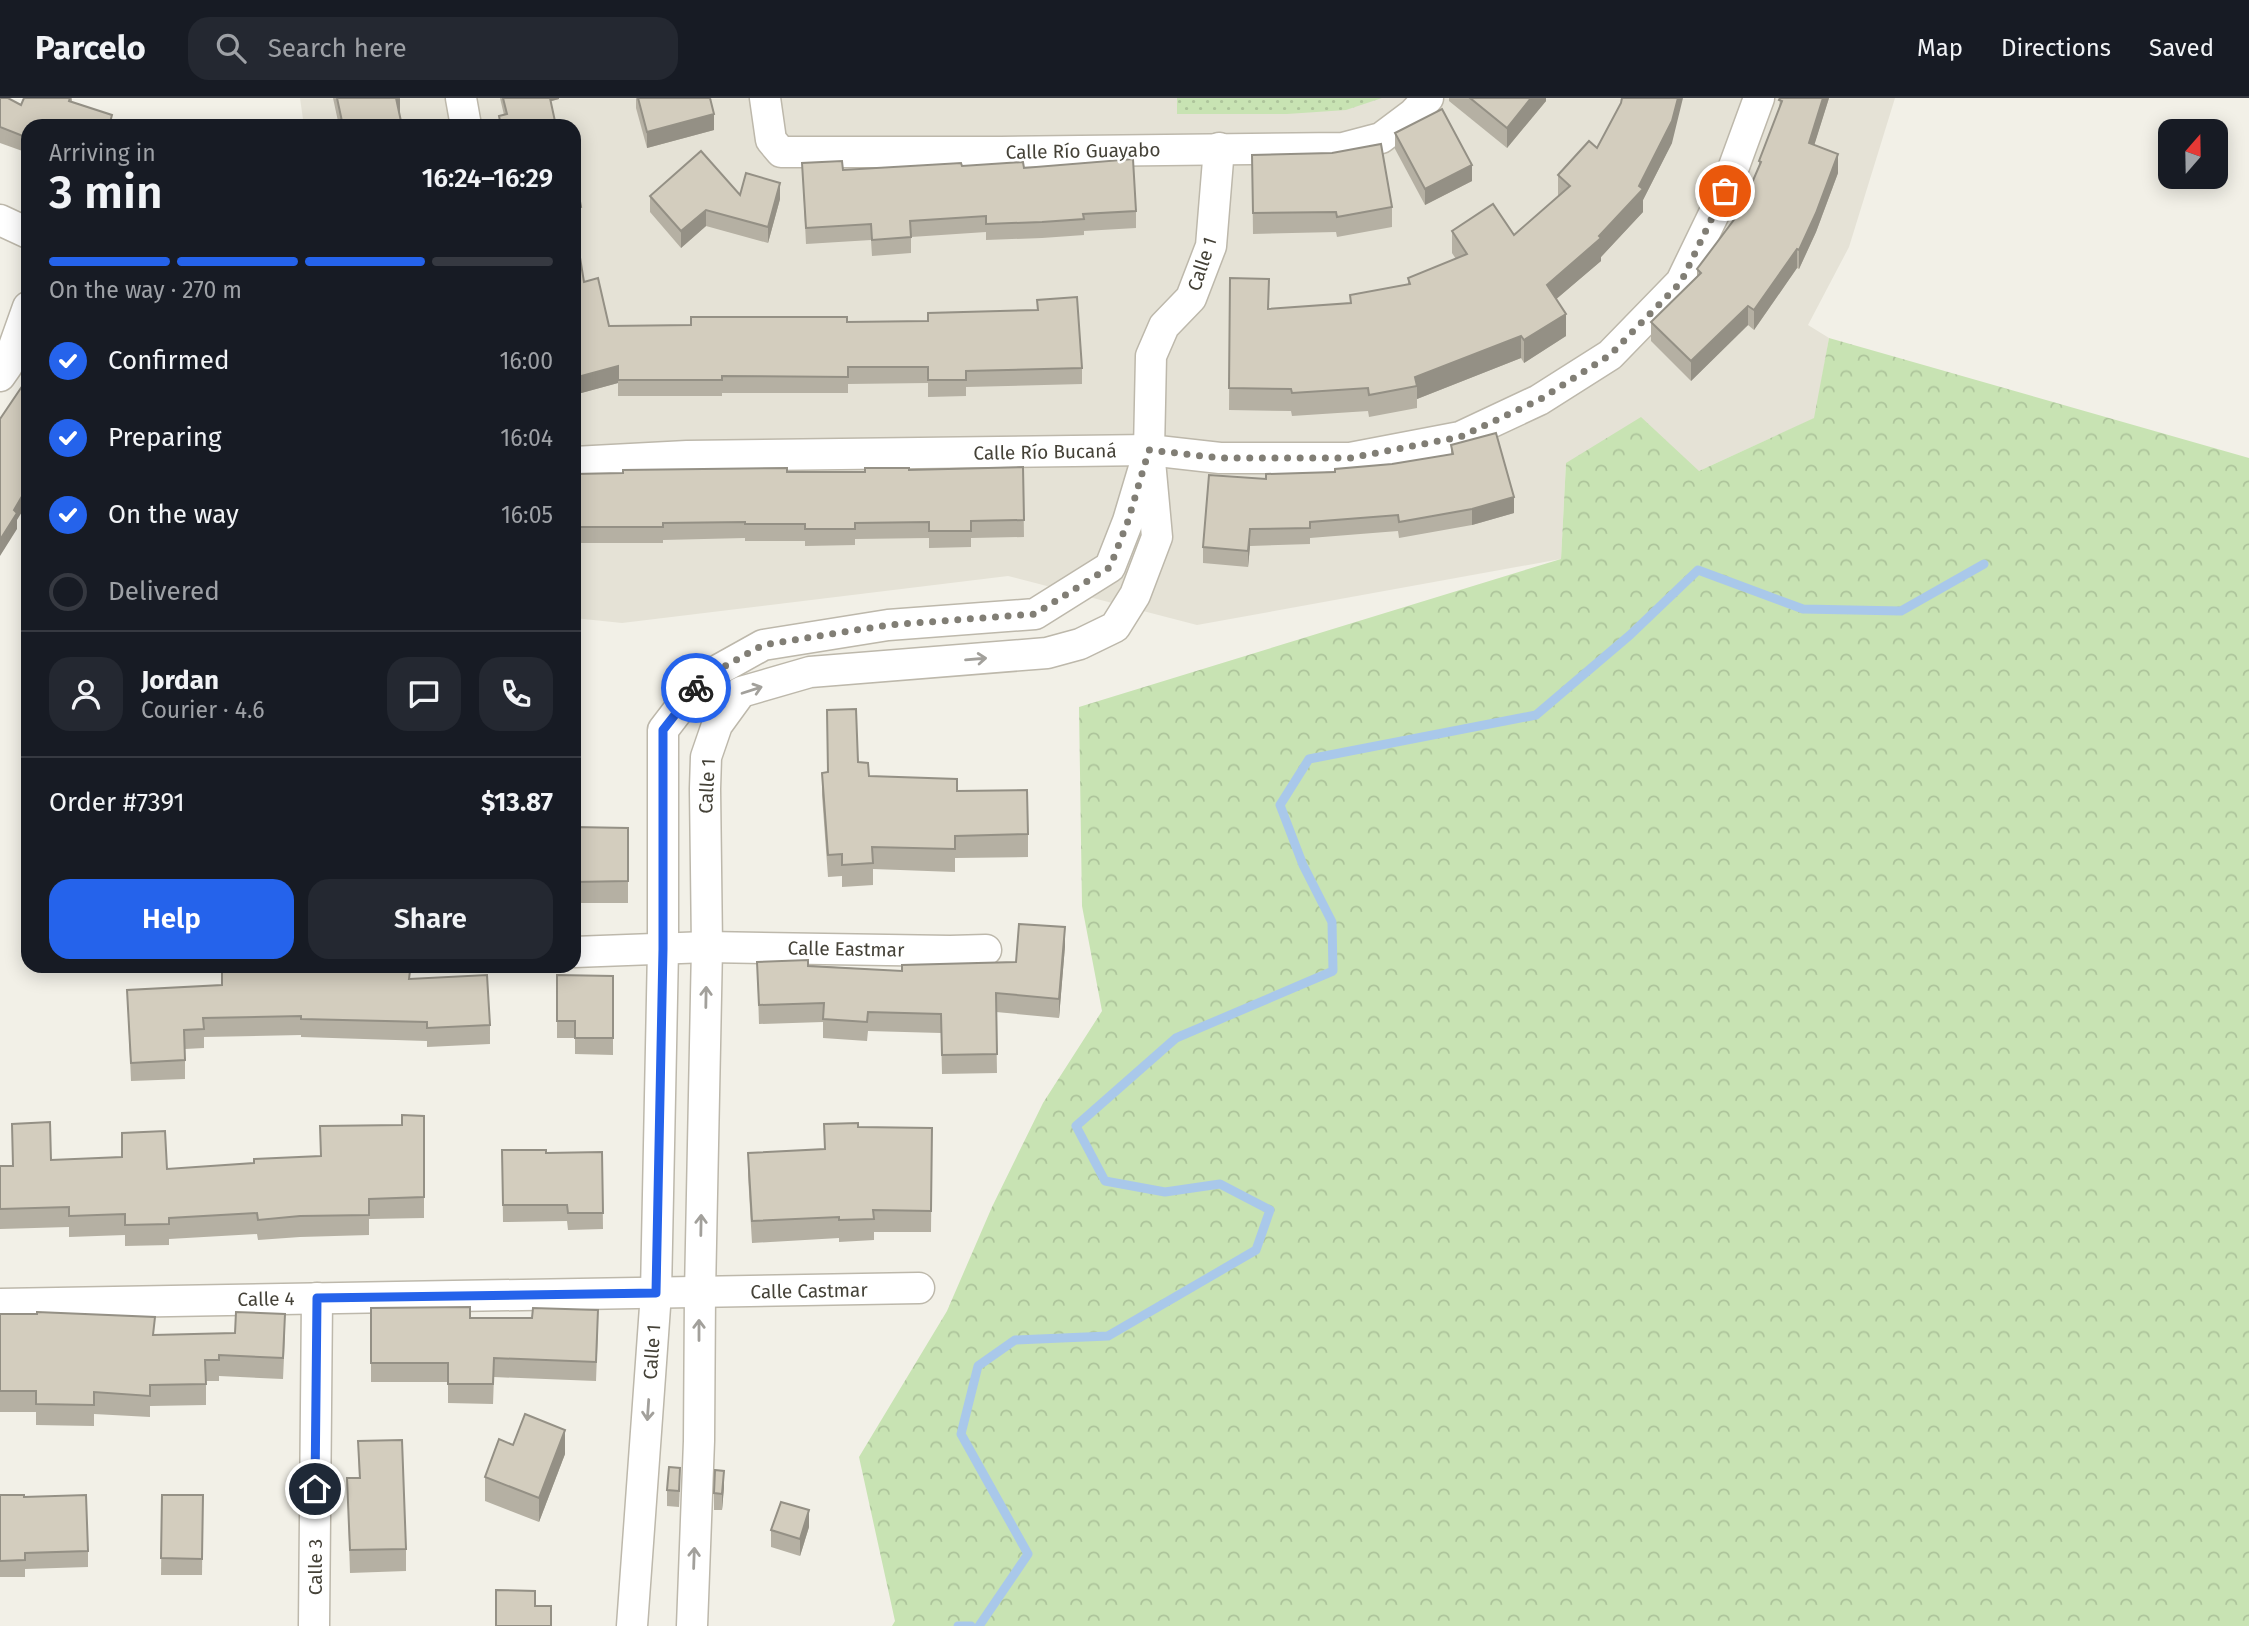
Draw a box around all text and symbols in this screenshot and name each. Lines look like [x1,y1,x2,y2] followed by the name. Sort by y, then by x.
[188,17,678,80] search box
[35,28,146,68] text: Parcelo
[212,29,250,67] icon: search
[268,33,407,64] text: Search here
[1917,34,1963,62] text: Map
[2001,34,2111,62] text: Directions
[2149,34,2214,62] text: Saved
[2158,119,2228,189] north arrow
[2158,119,2228,189] map controls
[1005,138,1161,164] street label: Calle Río Guayabo
[49,139,156,167] text: Arriving in
[1695,161,1755,221] pin
[422,163,553,194] text: 16:24–16:29
[49,165,163,220] text: 3 min
[1706,172,1744,210] icon: bag
[1183,234,1221,294] street label: Calle 1
[49,276,242,304] text: On the way · 270 m
[49,342,87,380] icon: check
[108,345,229,376] text: Confirmed
[500,347,553,375] text: 16:00
[49,419,87,457] icon: check
[108,422,221,453] text: Preparing
[500,424,553,452] text: 16:04
[973,439,1117,465] street label: Calle Río Bucaná
[49,496,87,534] icon: check
[108,499,239,530] text: On the way
[501,501,553,529] text: 16:05
[108,576,220,607] text: Delivered
[964,652,987,665] one-way arrow
[661,653,731,723] courier
[49,657,123,731] button: person
[387,657,461,731] button: chat
[479,657,553,731] button: phone
[141,665,219,696] text: Jordan
[677,669,715,707] icon: bike
[740,682,762,695] one-way arrow
[141,696,265,724] text: Courier · 4.6
[694,758,720,814] street label: Calle 1
[49,787,185,818] text: Order #7391
[481,787,553,818] text: $13.87
[49,879,294,959] button: Help
[308,879,553,959] button: Share
[787,936,905,962] street label: Calle Eastmar
[699,986,713,1009] one-way arrow
[694,1213,708,1236] one-way arrow
[750,1278,869,1304] street label: Calle Castmar
[237,1287,295,1311] street label: Calle 4
[693,1319,706,1342] one-way arrow
[639,1324,665,1380] street label: Calle 1
[641,1399,654,1421] one-way arrow
[285,1459,345,1519] pin
[296,1470,334,1508] icon: home
[304,1539,327,1595] street label: Calle 3
[688,1547,701,1570] one-way arrow

